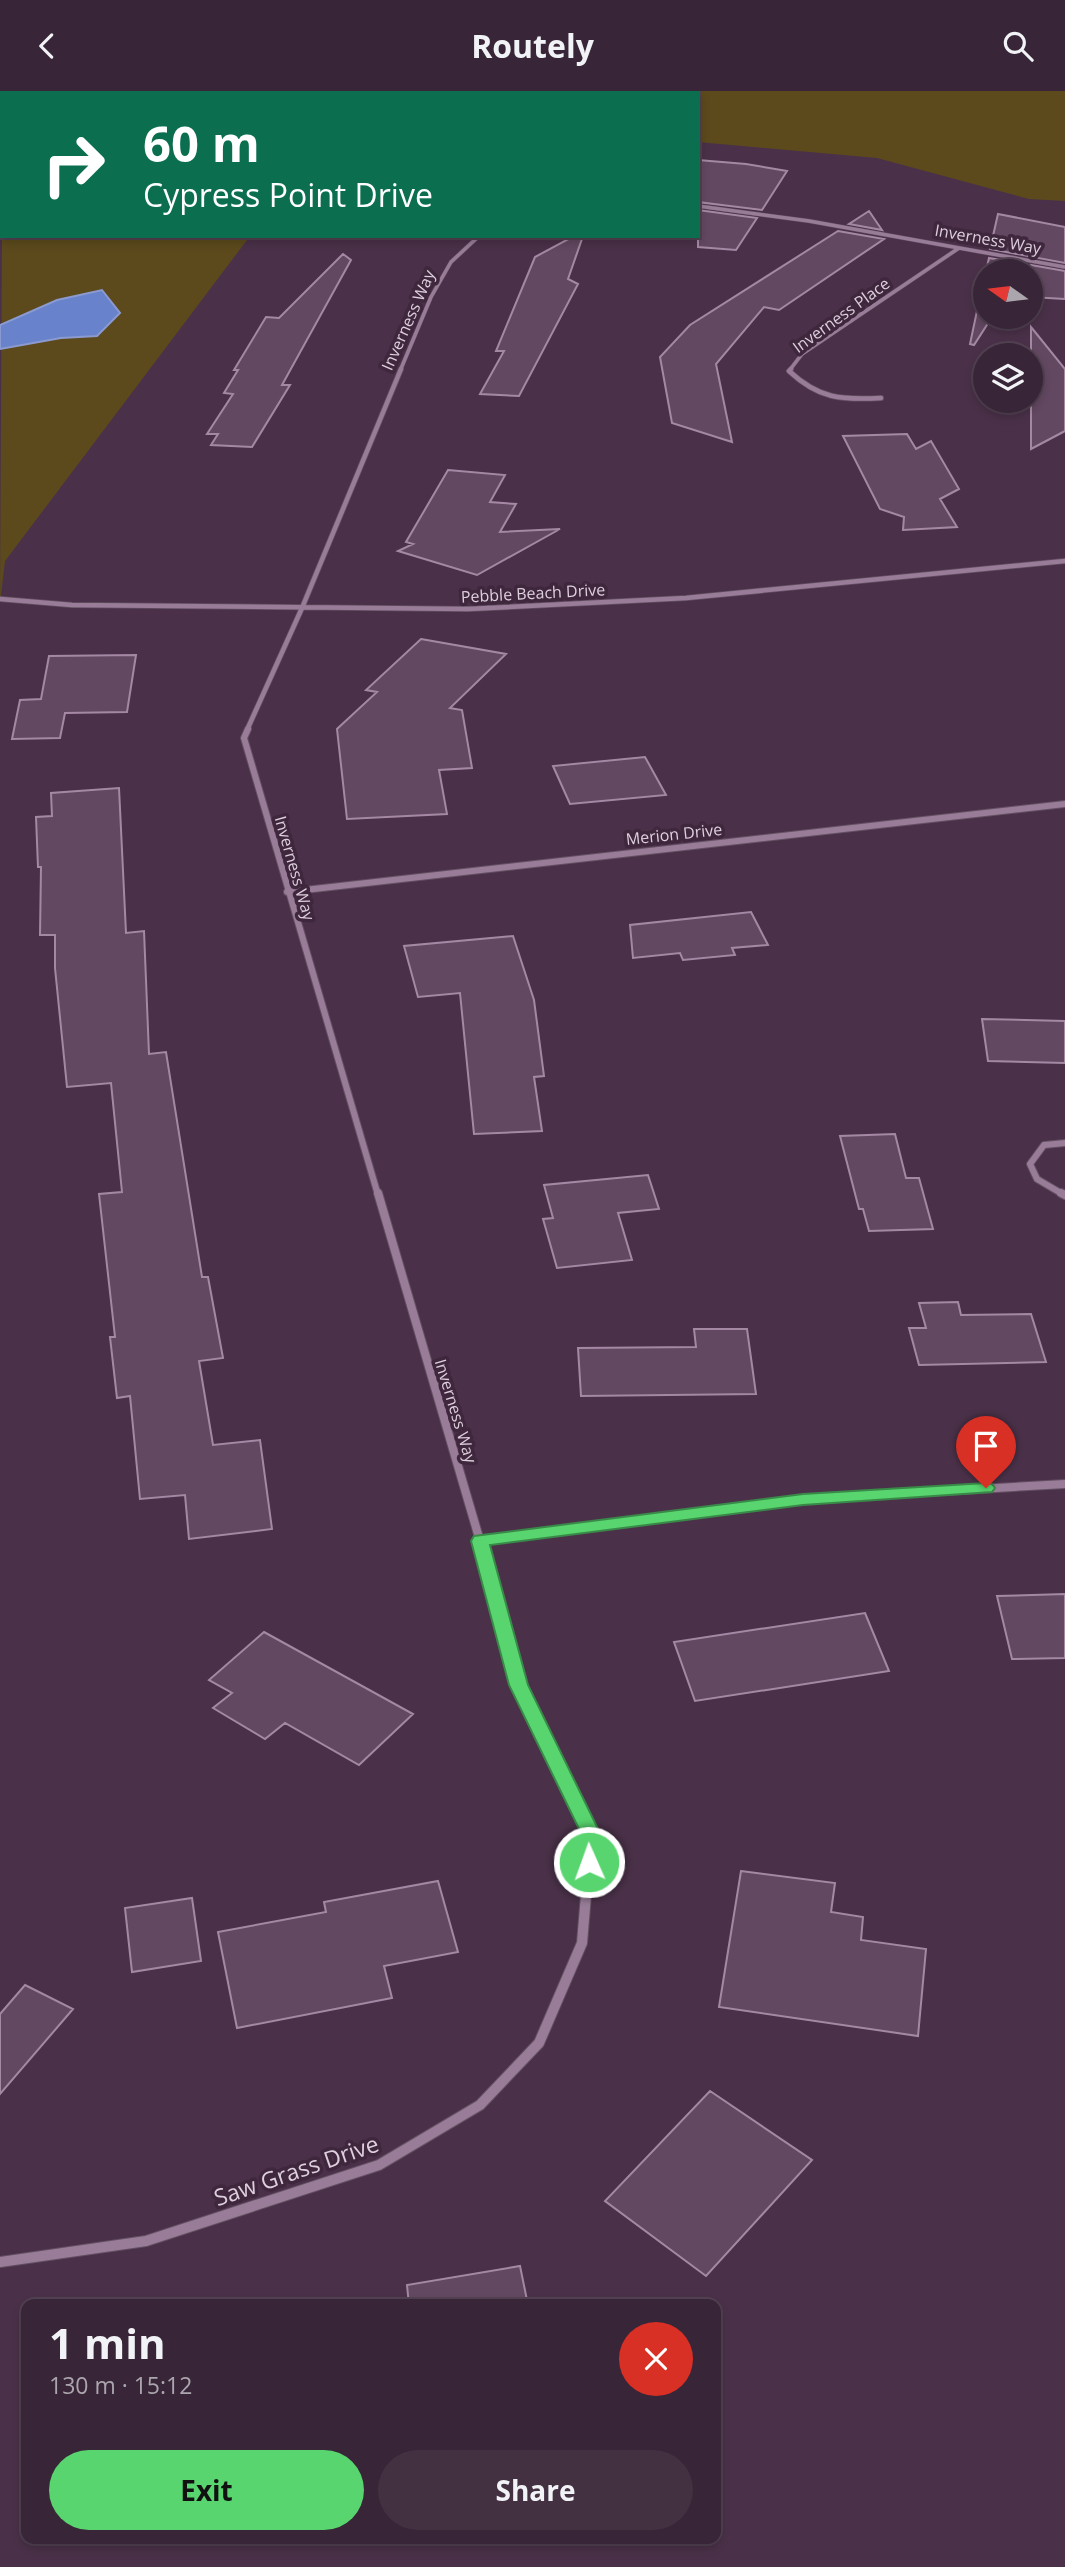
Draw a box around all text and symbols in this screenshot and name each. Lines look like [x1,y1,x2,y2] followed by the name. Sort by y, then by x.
[471,24,594,67] text: Routely
[28,27,66,65] icon: back
[999,27,1037,65] icon: search
[143,110,260,176] text: 60 m
[28,119,119,210] icon: right
[143,173,433,216] text: Cypress Point Drive
[933,219,1044,259] street label: Inverness Way
[973,259,1043,329] north arrow
[973,259,1043,413] map controls
[376,265,440,374] street label: Inverness Way
[788,272,894,358] street label: Inverness Place
[973,343,1043,413] button: layers
[460,578,606,608] street label: Pebble Beach Drive
[270,813,321,924] street label: Inverness Way
[625,818,723,850] street label: Merion Drive
[430,1356,483,1467] street label: Inverness Way
[956,1416,1016,1488] pin
[967,1427,1005,1465] icon: arrive
[552,1825,626,1899] position arrow
[209,2127,383,2213] street label: Saw Grass Drive
[49,2314,166,2371] text: 1 min
[619,2322,693,2396] button: close
[49,2369,192,2401] text: 130 m · 15:12
[49,2450,364,2530] button: Exit
[378,2450,693,2530] button: Share

